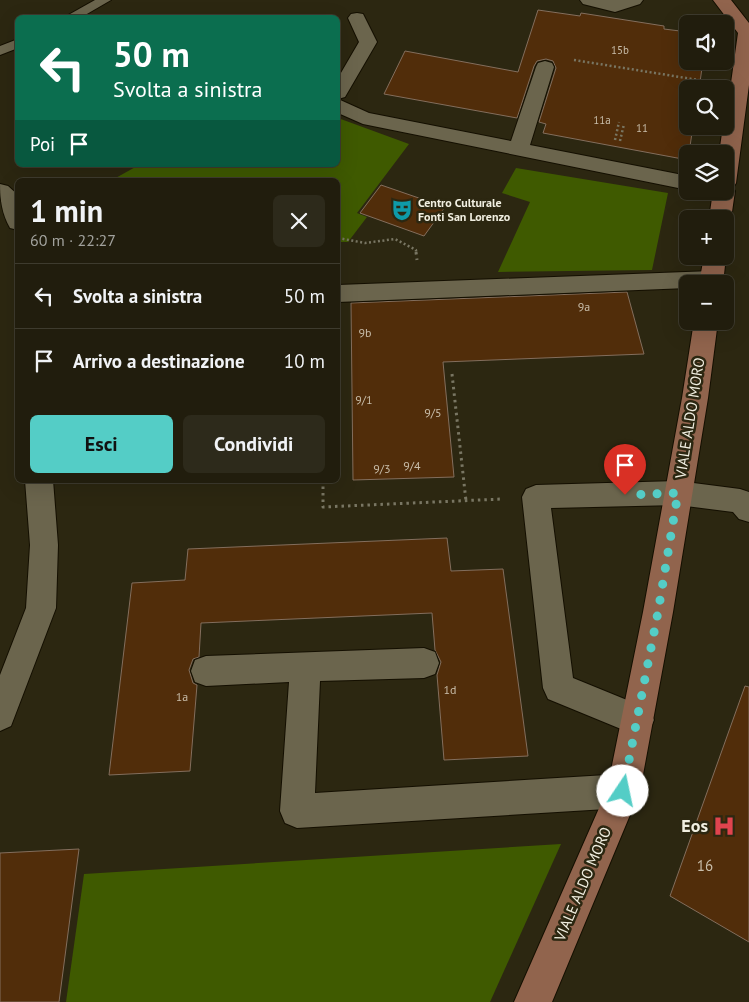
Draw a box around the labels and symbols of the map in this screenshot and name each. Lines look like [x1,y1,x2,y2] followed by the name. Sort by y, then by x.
[611,43,629,57] house number: 15b
[593,113,611,127] house number: 11a
[636,121,648,135] house number: 11
[418,195,511,224] place label: Centro Culturale Fonti San Lorenzo
[389,197,415,223] theatre icon: Centro Culturale Fonti San Lorenzo
[578,299,590,314] house number: 9a
[358,325,372,340] house number: 9b
[670,356,708,481] street label: VIALE ALDO MORO
[355,392,373,407] house number: 9/1
[424,405,442,420] house number: 9/5
[604,444,646,495] pin
[403,458,421,473] house number: 9/4
[373,461,391,476] house number: 9/3
[444,682,457,697] house number: 1d
[176,689,188,704] house number: 1a
[596,764,648,816] position arrow
[711,813,737,839] hospital icon: Eos
[681,814,708,837] place label: Eos
[550,824,615,945] street label: VIALE ALDO MORO
[697,856,713,875] house number: 16

